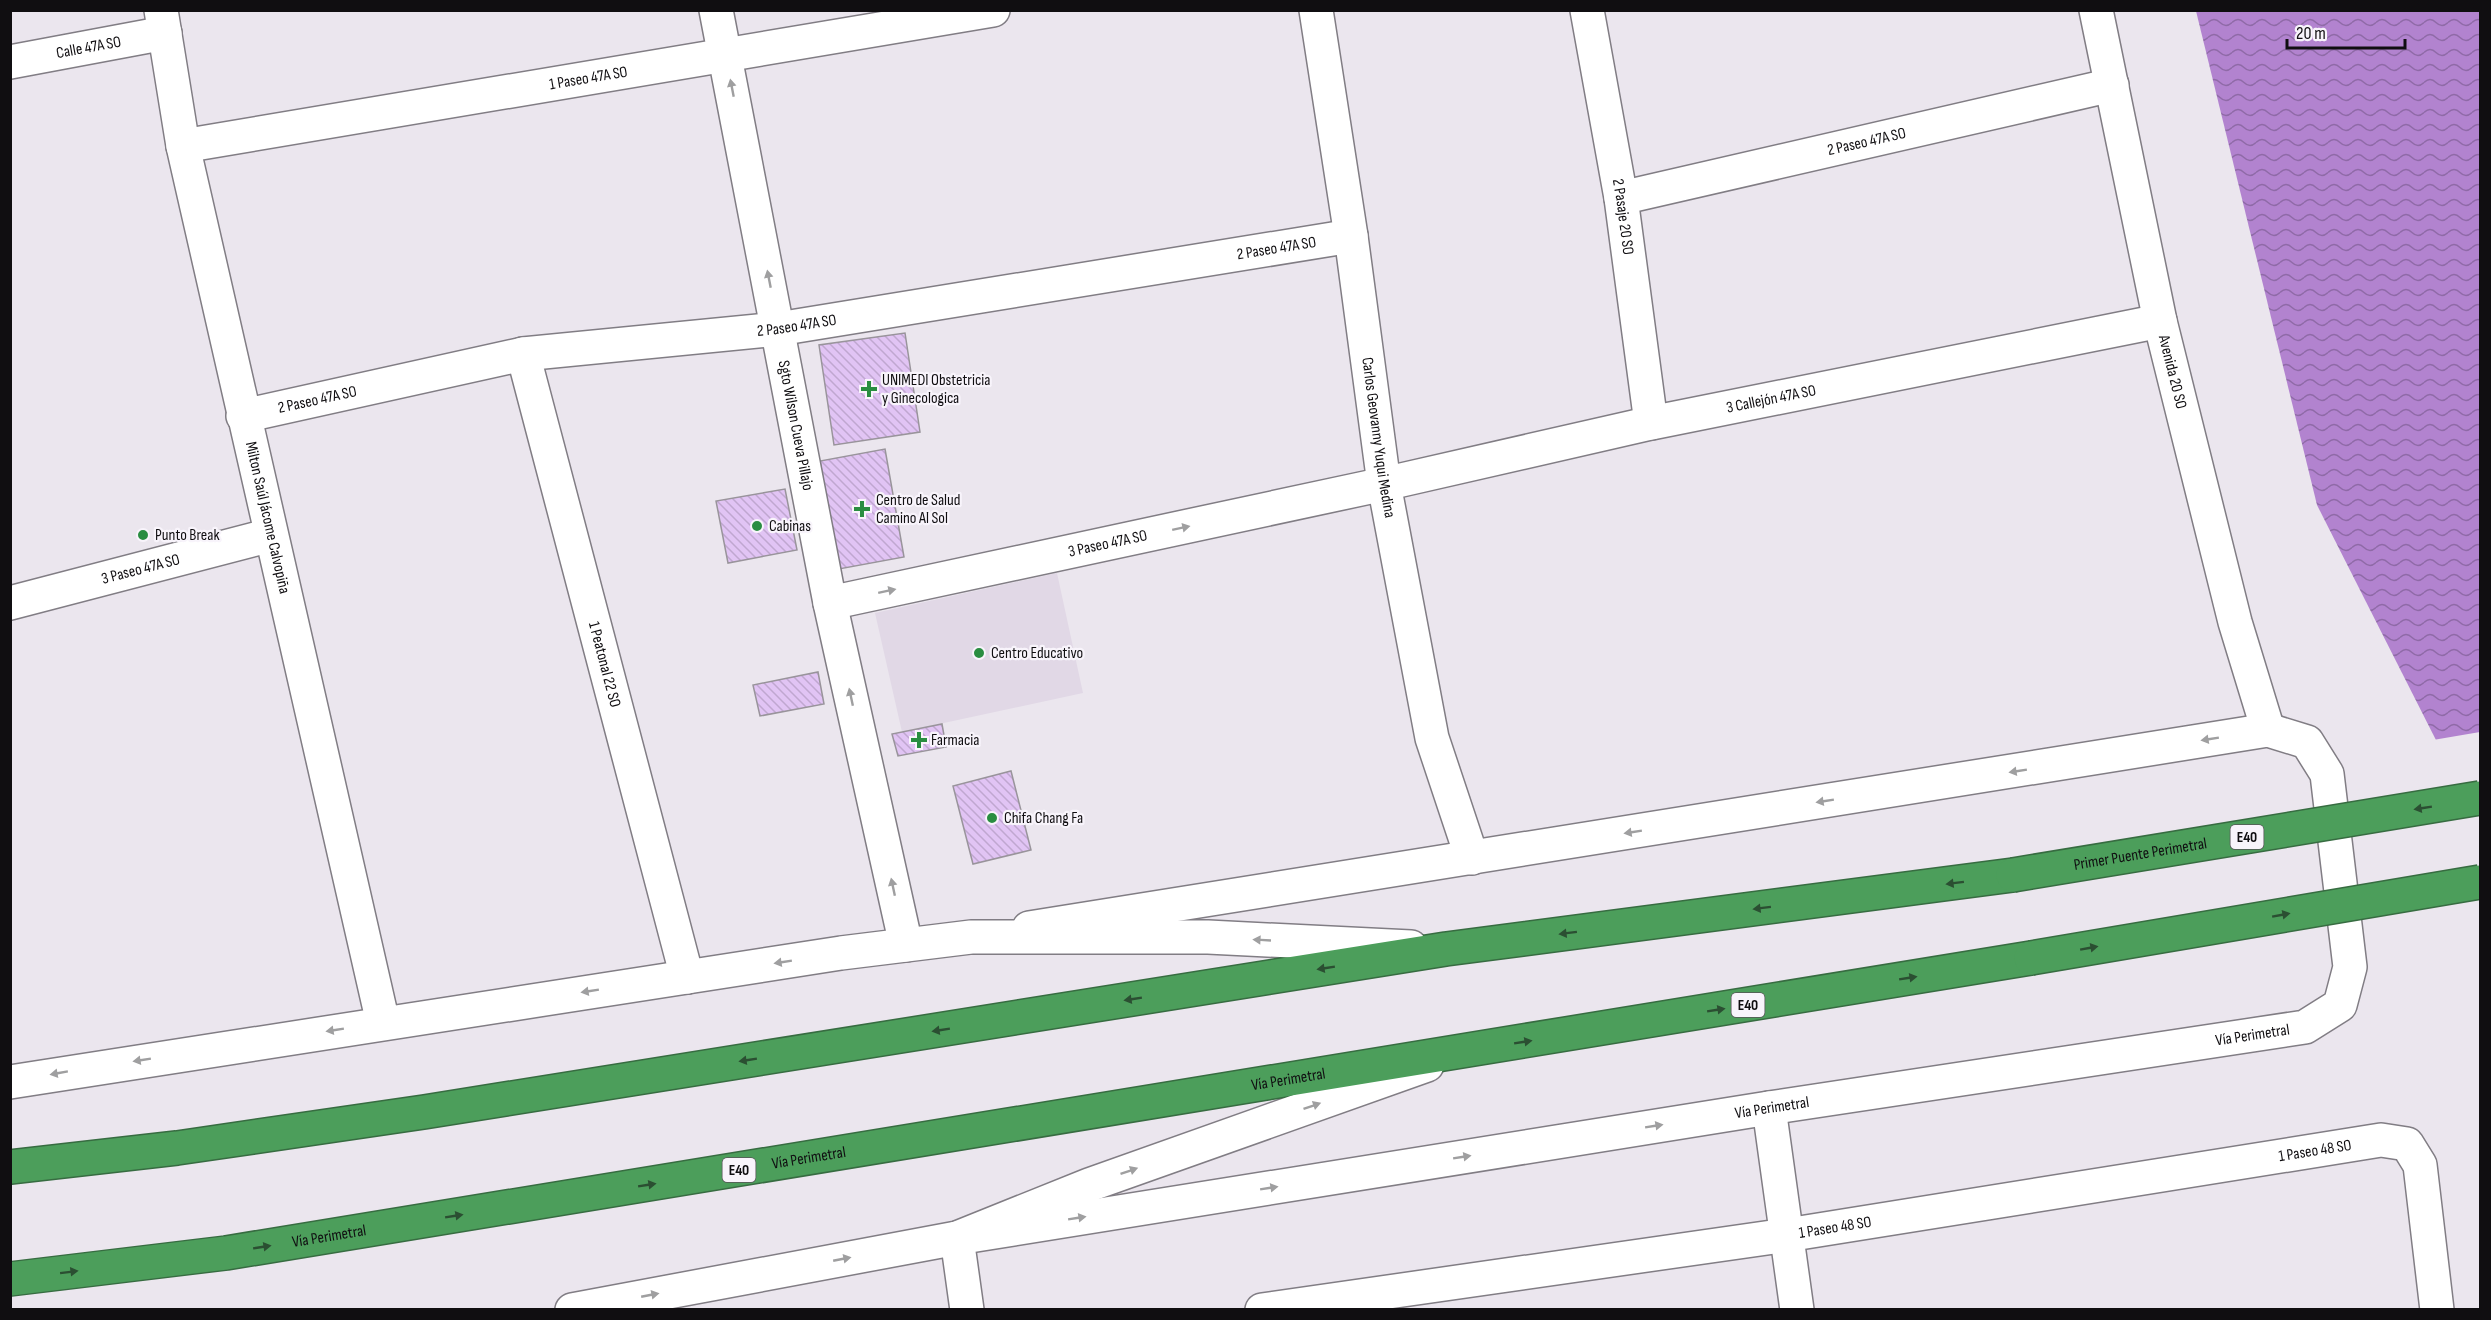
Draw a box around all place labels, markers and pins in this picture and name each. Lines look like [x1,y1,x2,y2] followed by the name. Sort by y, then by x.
[882,371,990,408] place label: UNIMEDI Obstetricia y Ginecologica
[860,380,878,398] marker: UNIMEDI Obstetricia y Ginecologica
[876,491,960,528] place label: Centro de Salud Camino Al Sol
[853,500,871,518] marker: Centro de Salud Camino Al Sol
[769,517,811,536] place label: Cabinas
[750,519,764,533] marker: Cabinas
[155,526,220,545] place label: Punto Break
[136,528,150,542] marker: Punto Break
[991,644,1083,663] place label: Centro Educativo
[972,646,986,660] marker: Centro Educativo
[931,731,980,750] place label: Farmacia
[912,733,926,747] marker: Farmacia
[1004,809,1083,828] place label: Chifa Chang Fa
[985,811,999,825] marker: Chifa Chang Fa

